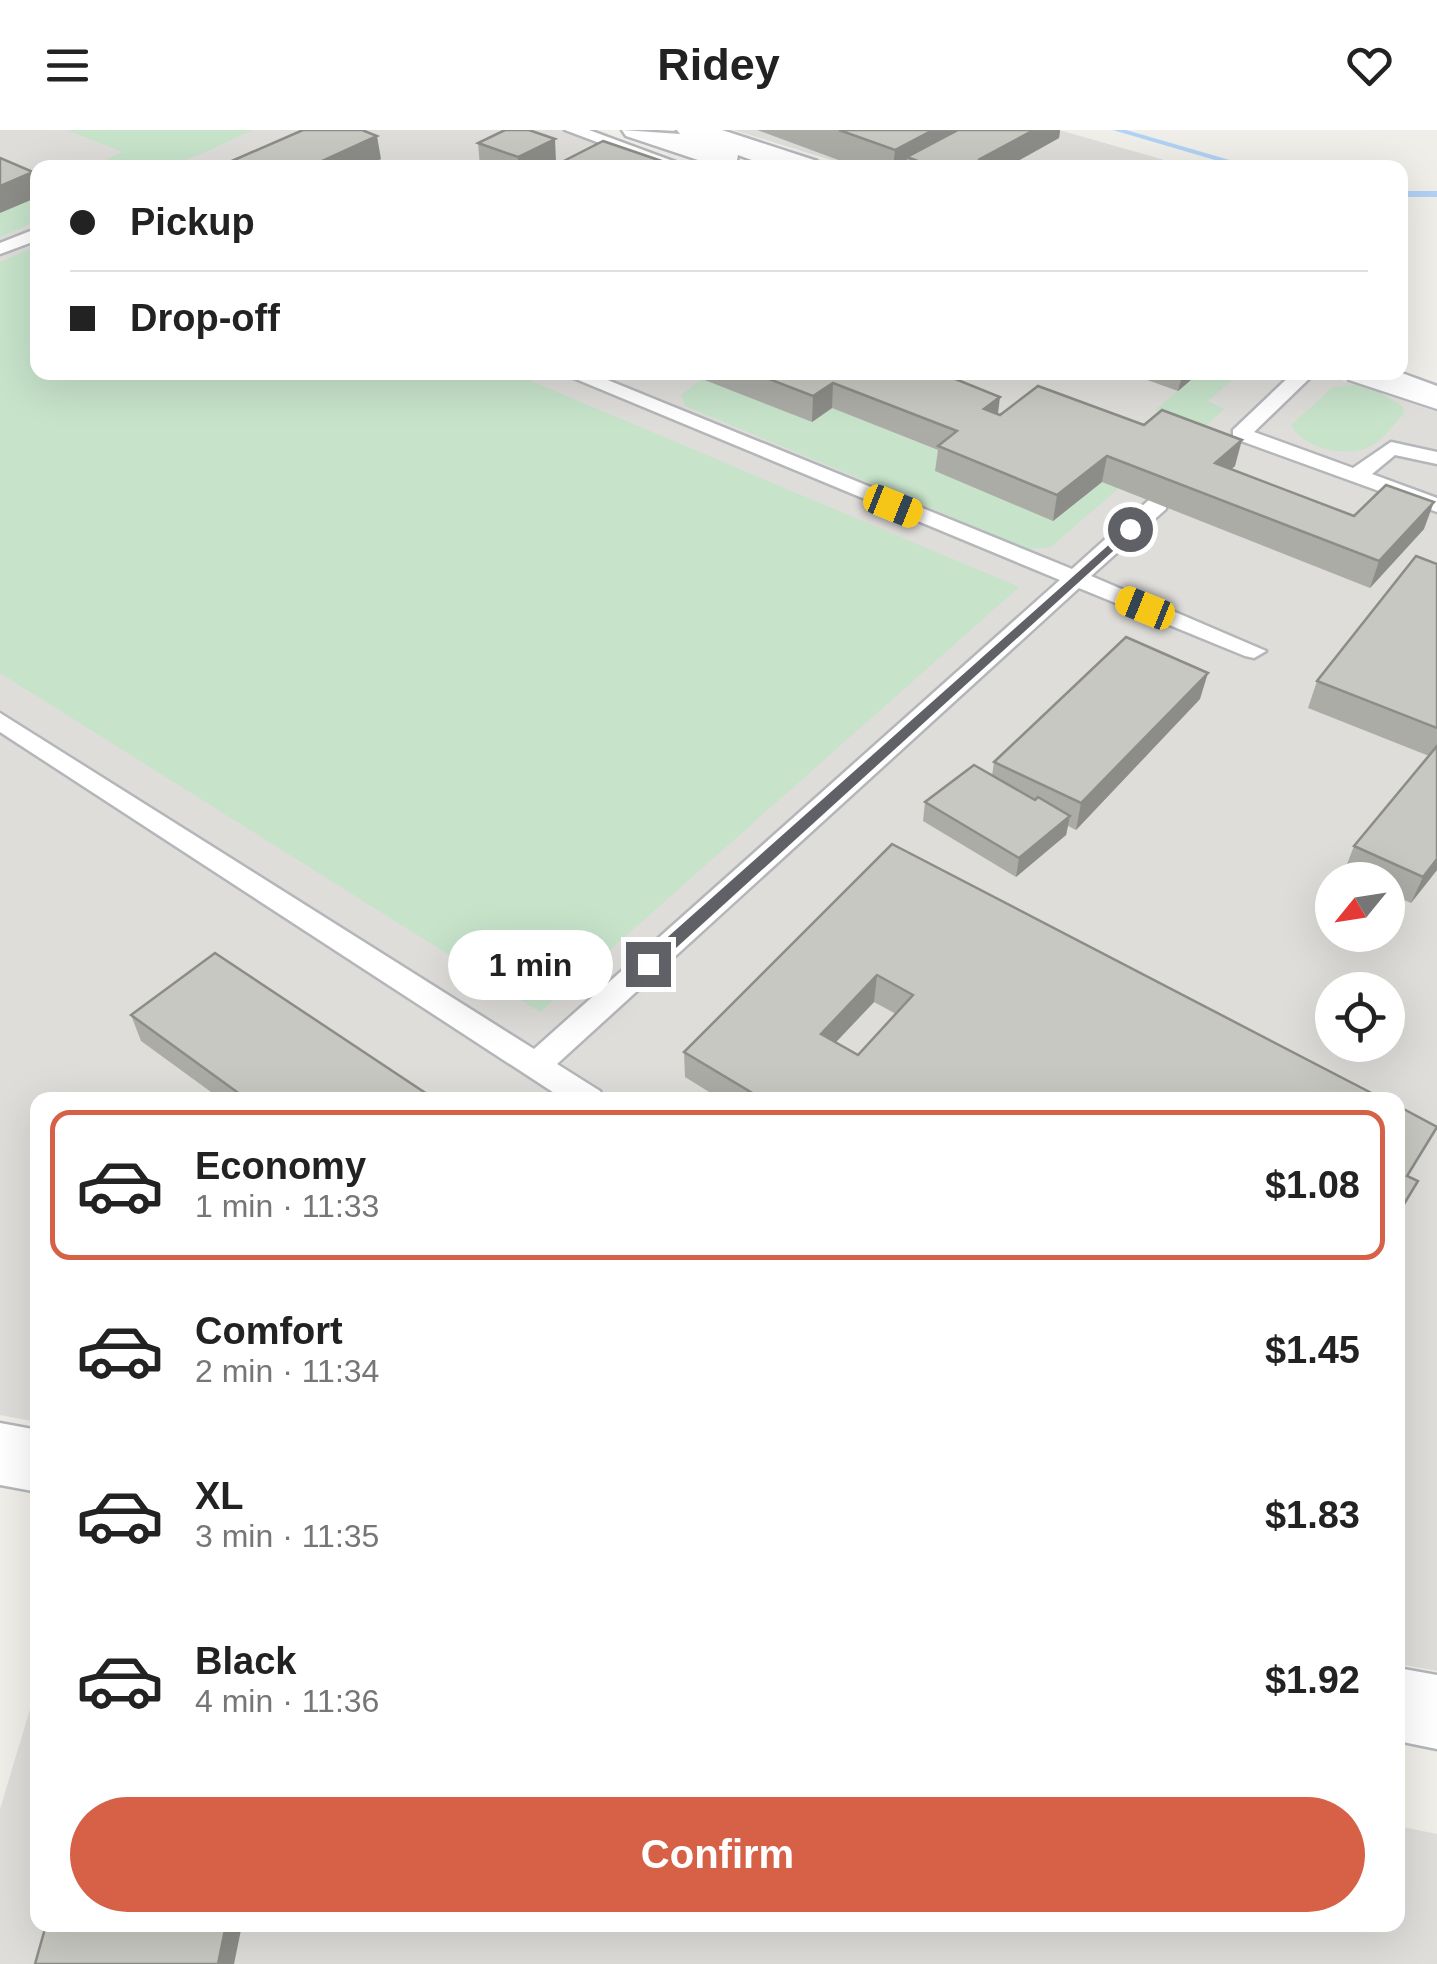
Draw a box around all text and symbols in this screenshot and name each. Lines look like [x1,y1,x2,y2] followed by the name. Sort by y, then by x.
[40,38,95,93] icon: menu
[1342,38,1397,93] icon: heart
[657,39,780,90] text: Ridey
[130,201,255,243] text: Pickup
[130,297,280,339] text: Drop-off
[860,481,926,531] car
[1108,507,1153,552] route start
[1112,583,1178,633] car
[1315,862,1405,952] north arrow
[1315,862,1405,1062] map controls
[448,929,613,999] callout: 1 min
[626,942,671,987] route end
[489,947,572,983] text: 1 min
[1315,972,1405,1062] button: locate
[75,1140,165,1230] icon: car
[195,1145,366,1187] text: Economy
[1265,1164,1360,1206] text: $1.08
[195,1188,379,1224] text: 1 min · 11:33
[75,1305,165,1395] icon: car
[195,1310,343,1352] text: Comfort
[1265,1329,1360,1371] text: $1.45
[195,1353,379,1389] text: 2 min · 11:34
[75,1470,165,1560] icon: car
[195,1475,244,1517] text: XL
[1265,1494,1360,1536] text: $1.83
[195,1518,379,1554] text: 3 min · 11:35
[75,1635,165,1725] icon: car
[195,1640,296,1682] text: Black
[1265,1659,1360,1701] text: $1.92
[195,1683,379,1719] text: 4 min · 11:36
[70,1797,1365,1912] button: Confirm

